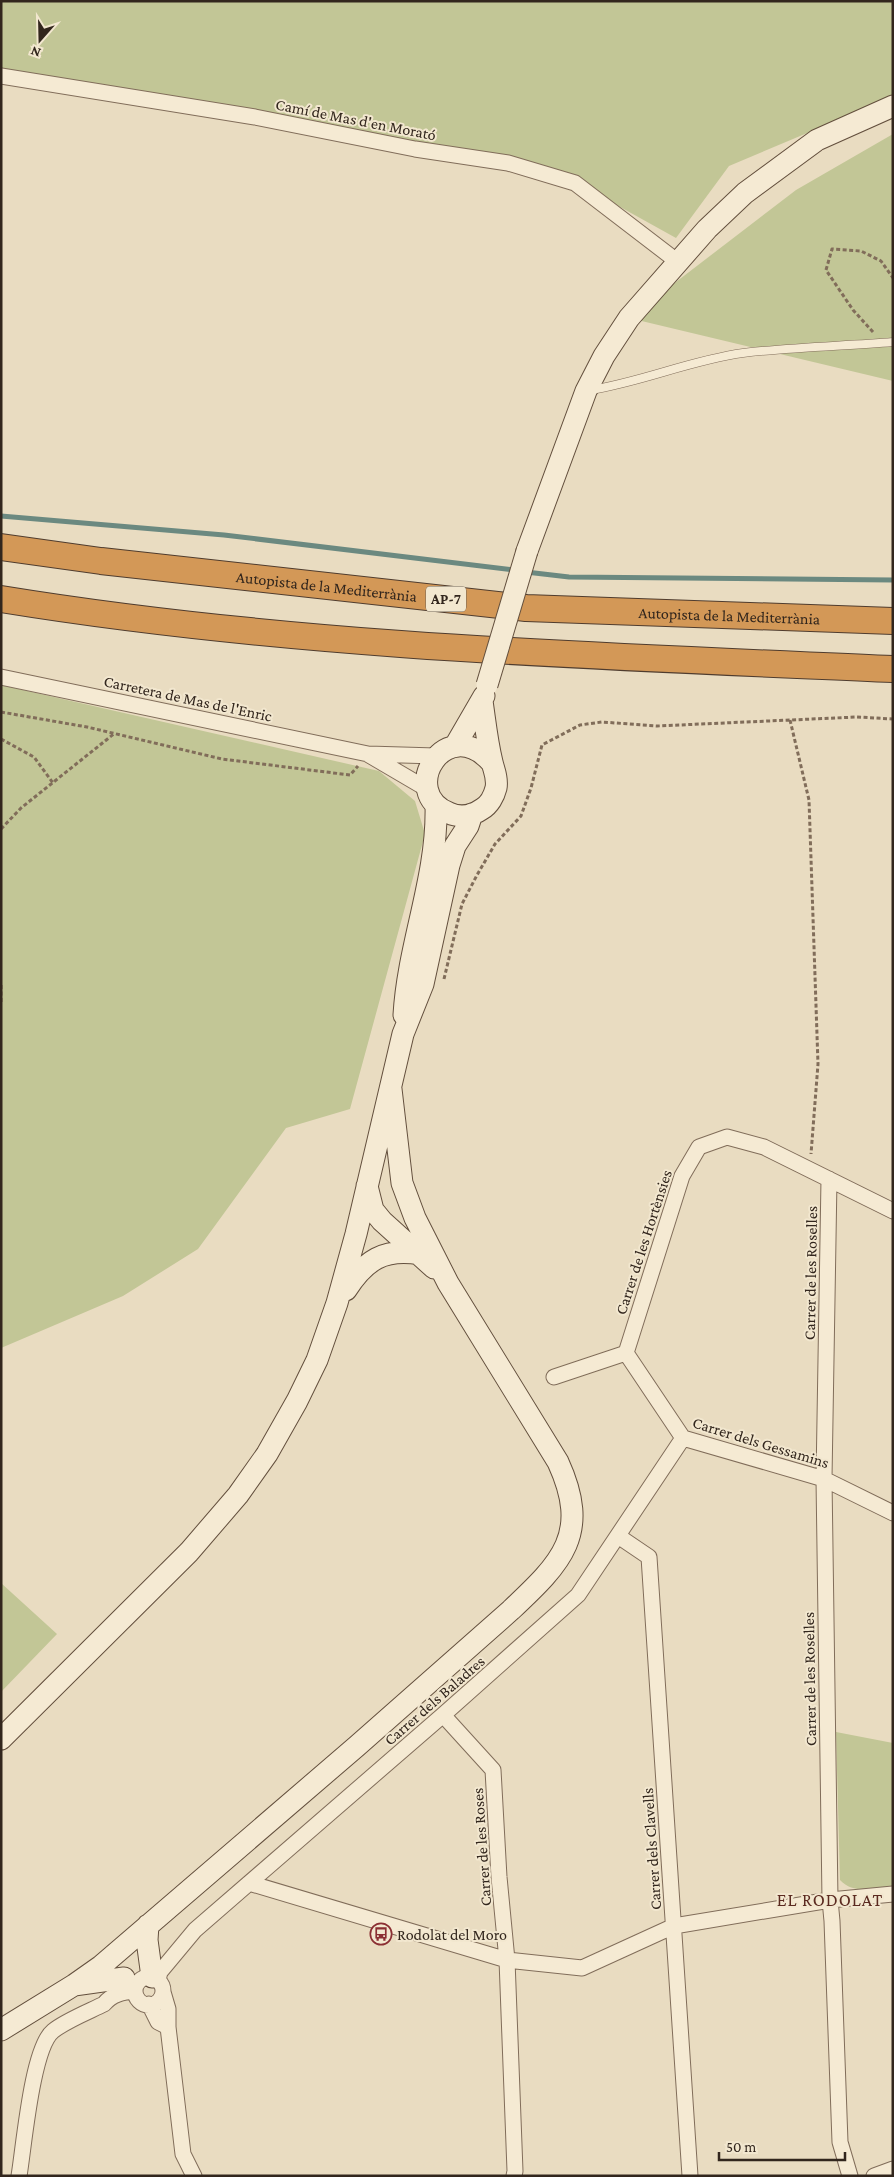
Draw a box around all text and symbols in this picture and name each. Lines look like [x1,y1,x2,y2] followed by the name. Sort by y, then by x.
[15,15,65,65] north arrow
[28,43,43,61] text: N
[274,96,438,143] street label: Camí de Mas d'en Morató
[235,568,419,605] street label: Autopista de la Mediterrània
[426,586,466,612] road number: AP-7
[638,604,821,627] street label: Autopista de la Mediterrània
[102,672,274,725] street label: Carretera de Mas de l'Enric
[612,1168,675,1317] street label: Carrer de les Hortènsies
[801,1206,820,1340] street label: Carrer de les Roselles
[691,1414,831,1471] street label: Carrer dels Gessamins
[800,1612,819,1746] street label: Carrer de les Roselles
[381,1652,488,1749] street label: Carrer dels Baladres
[469,1787,494,1907] street label: Carrer de les Roses
[639,1787,664,1911] street label: Carrer dels Clavells
[777,1890,883,1910] district label: EL RODOLAT
[369,1922,393,1946] bus stop icon: Rodolat del Moro
[397,1926,507,1943] place label: Rodolat del Moro
[719,2130,845,2162] scale bar
[726,2139,756,2155] text: 50 m

